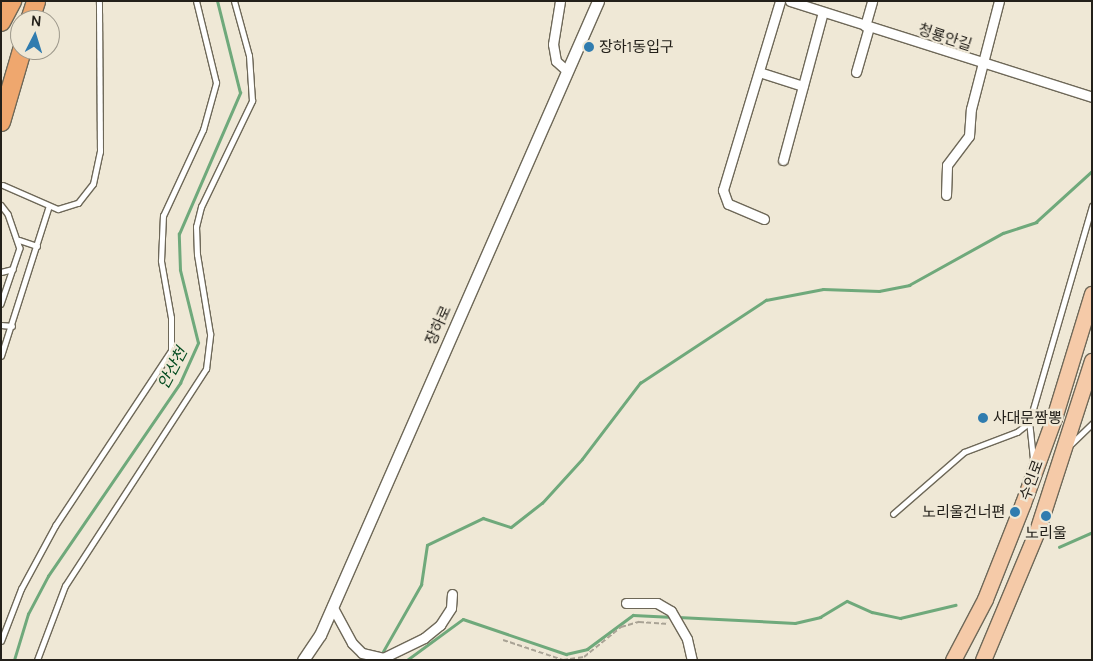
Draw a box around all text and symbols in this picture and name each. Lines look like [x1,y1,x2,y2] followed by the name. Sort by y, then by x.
[10,10,60,60] north arrow
[30,11,42,30] text: N
[916,20,974,54] street label: 청룡안길
[599,38,674,56] place label: 장하1동입구
[583,41,595,53] marker: 장하1동입구
[421,302,455,348] street label: 장하로
[153,344,191,392] water label: 안산천
[993,409,1062,427] place label: 사대문짬뽕
[977,412,989,424] marker: 사대문짬뽕
[1015,457,1047,503] street label: 수인로
[922,503,1005,521] place label: 노리울건너편
[1009,506,1021,518] marker: 노리울건너편
[1040,510,1052,522] marker: 노리울
[1025,524,1067,542] place label: 노리울

